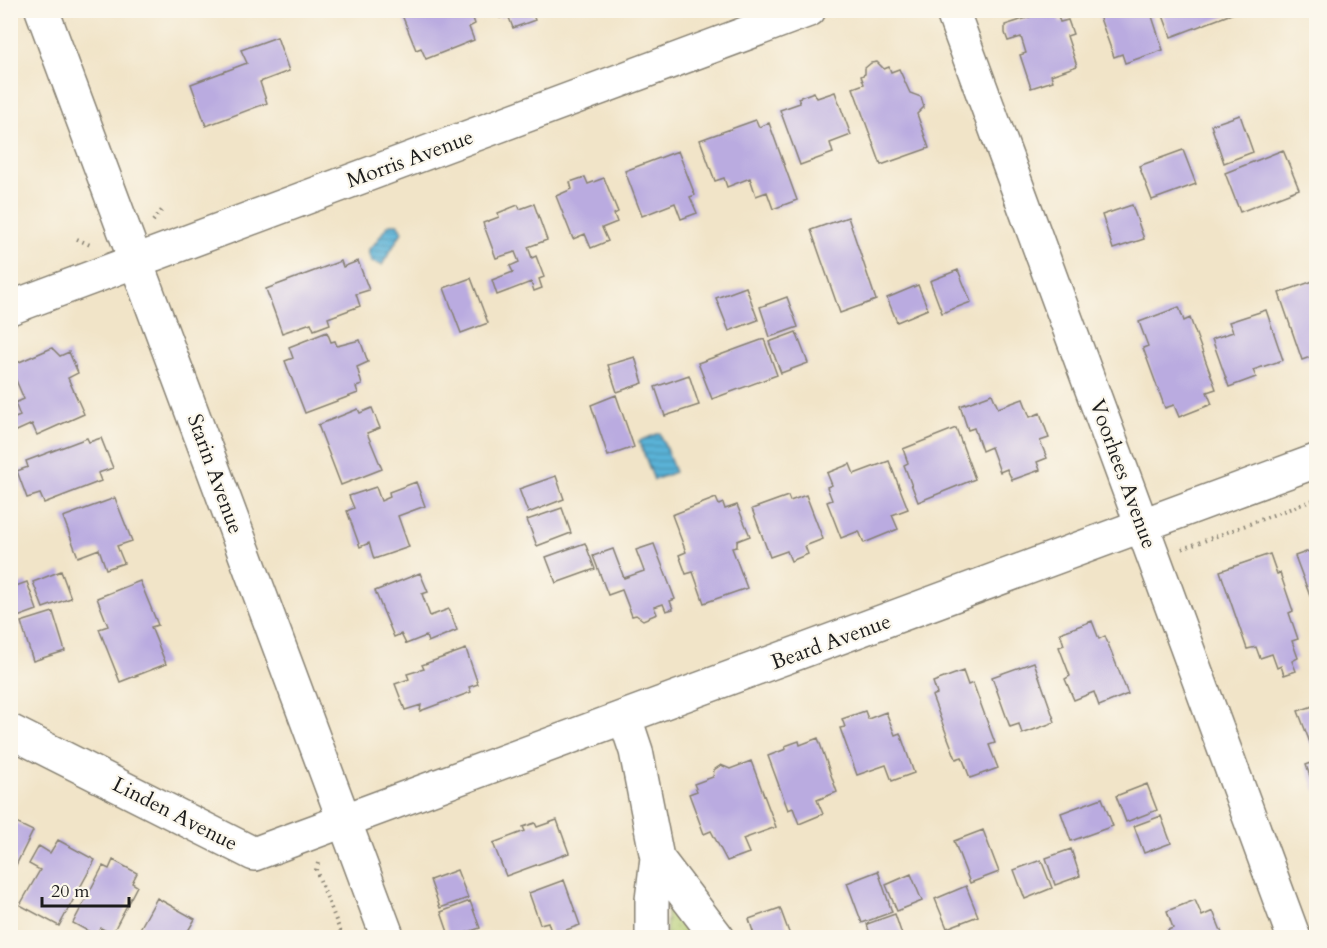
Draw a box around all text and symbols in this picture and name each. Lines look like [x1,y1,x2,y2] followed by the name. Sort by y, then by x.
[342,123,478,195] street label: Morris Avenue
[1082,395,1164,553] street label: Voorhees Avenue
[180,410,250,538] street label: Starin Avenue
[767,607,895,677] street label: Beard Avenue
[107,770,243,858] street label: Linden Avenue
[42,870,129,908] scale bar
[51,879,90,904] text: 20 m

